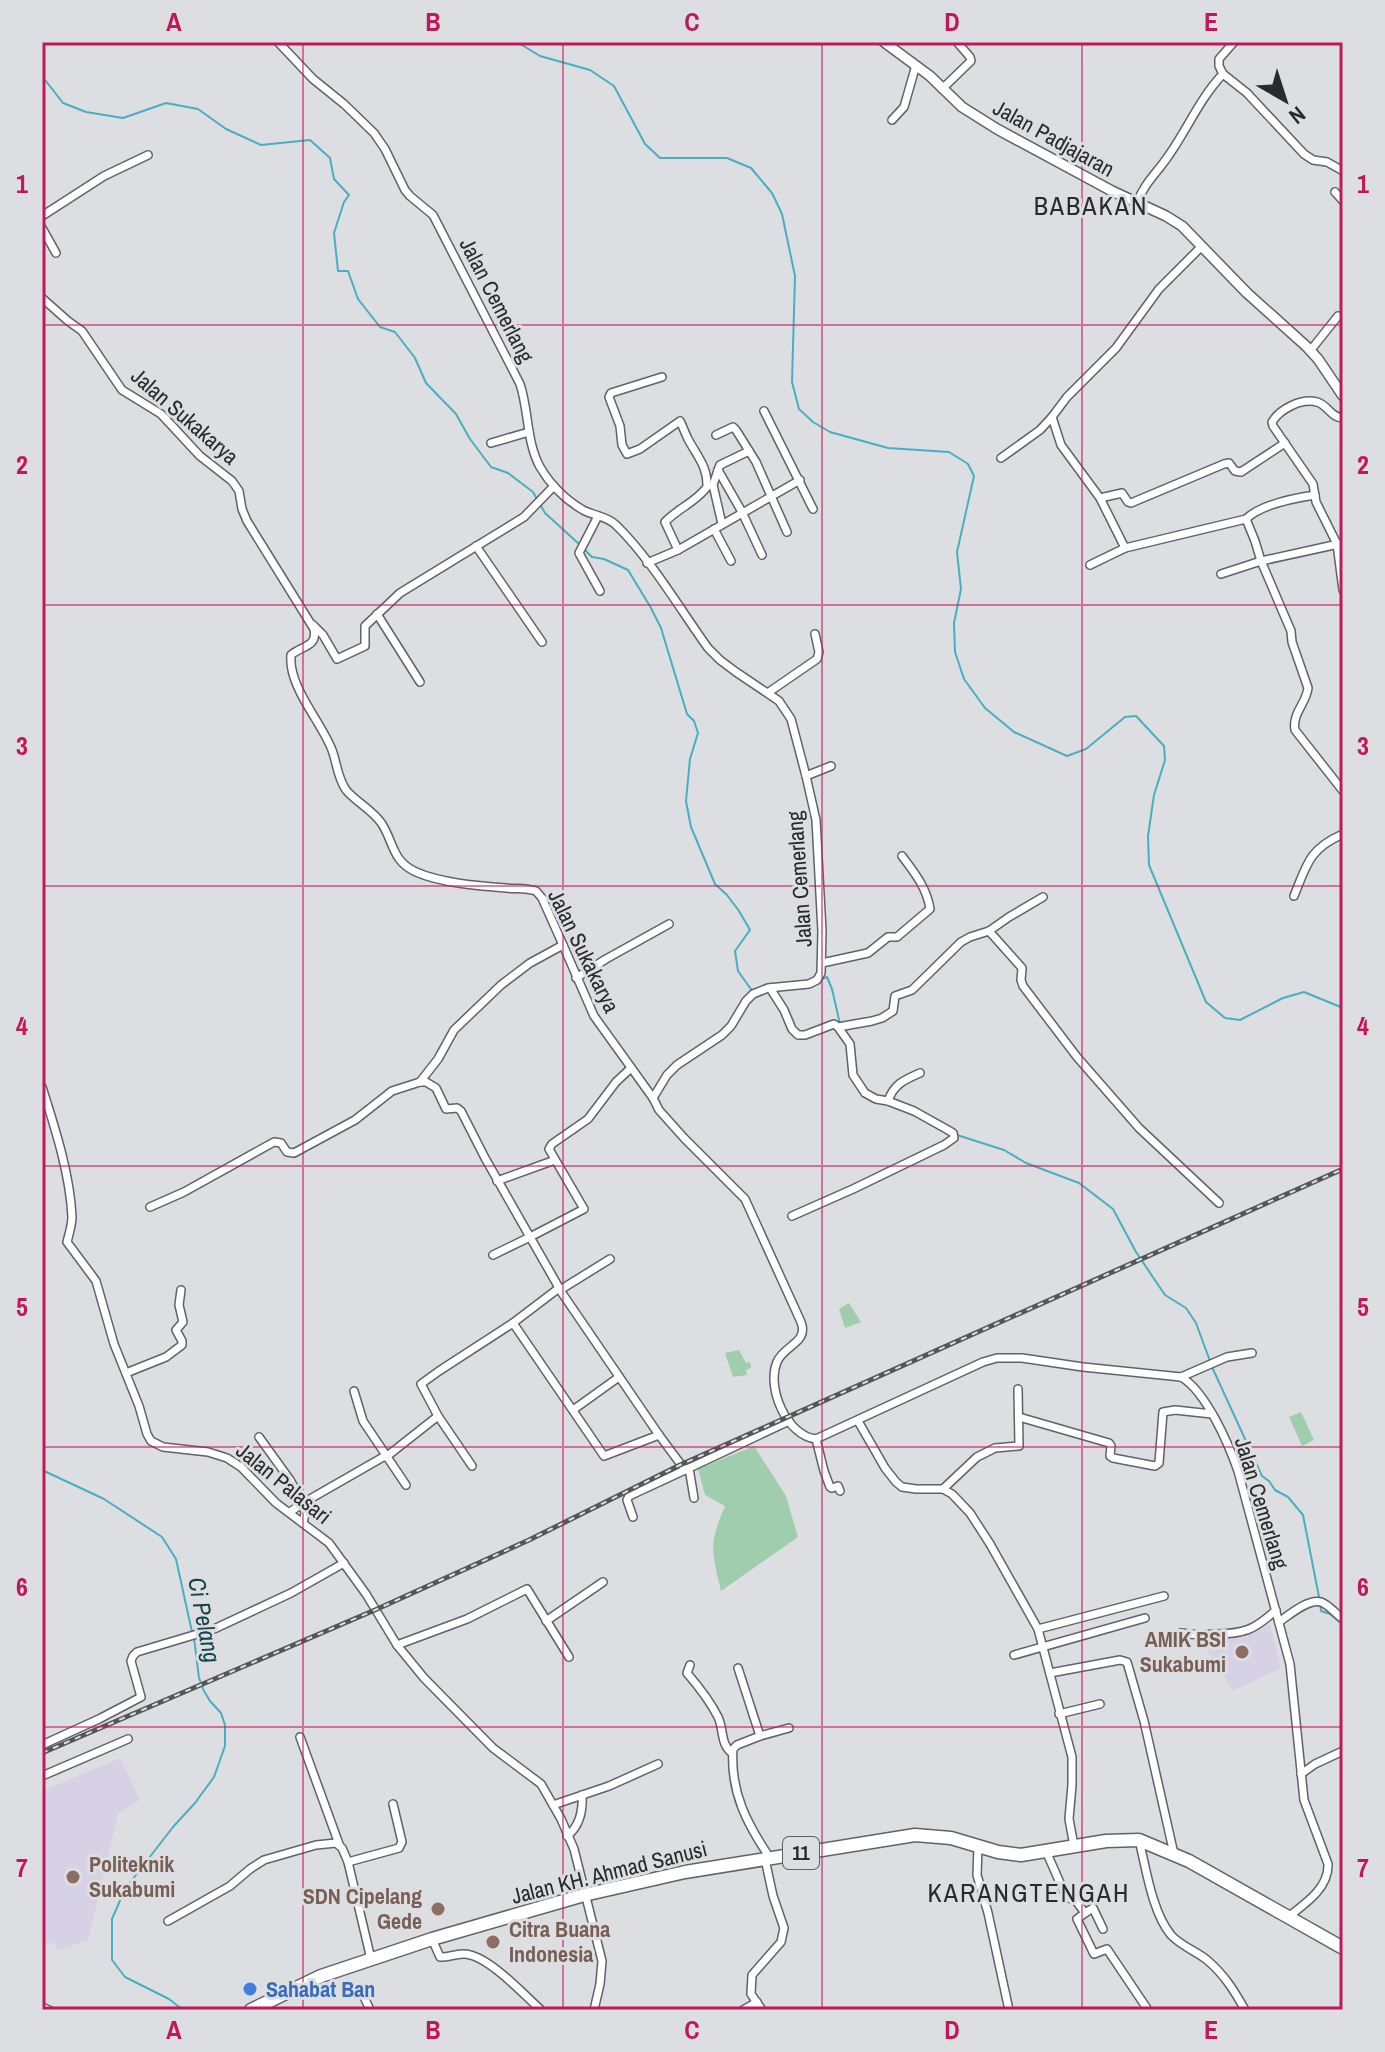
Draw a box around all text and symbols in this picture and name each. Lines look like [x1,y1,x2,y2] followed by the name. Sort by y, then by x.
[166,4,182,39] text: A
[425,4,441,39] text: B
[684,4,700,39] text: C
[944,4,960,39] text: D
[1204,4,1218,39] text: E
[1245,60,1325,140] north arrow
[988,92,1120,184] street label: Jalan Padjajaran
[1283,100,1312,131] text: N
[16,166,28,201] text: 1
[1357,166,1369,201] text: 1
[1034,188,1148,223] district label: BABAKAN
[453,232,541,368] street label: Jalan Cemerlang
[125,361,245,471] street label: Jalan Sukakarya
[16,447,28,482] text: 2
[1357,447,1369,482] text: 2
[16,728,28,763] text: 3
[1357,728,1369,763] text: 3
[779,810,819,948] street label: Jalan Cemerlang
[541,884,627,1018] street label: Jalan Sukakarya
[16,1008,28,1043] text: 4
[1357,1008,1369,1043] text: 4
[16,1289,28,1324] text: 5
[1357,1289,1369,1324] text: 5
[1228,1433,1296,1573] street label: Jalan Cemerlang
[230,1435,338,1531] street label: Jalan Palasari
[16,1569,28,1604] text: 6
[1357,1569,1369,1604] text: 6
[181,1574,229,1665] water label: Ci Pelang
[1140,1624,1226,1679] place label: AMIK BSI Sukabumi
[1233,1643,1251,1661] marker: AMIK BSI Sukabumi
[508,1833,710,1911] street label: Jalan KH. Ahmad Sanusi
[783,1837,819,1869] road number: 11
[89,1849,175,1904] place label: Politeknik Sukabumi
[16,1850,28,1885] text: 7
[1357,1850,1369,1885] text: 7
[64,1868,82,1886] marker: Politeknik Sukabumi
[928,1875,1130,1910] district label: KARANGTENGAH
[303,1881,422,1936] place label: SDN Cipelang Gede
[429,1900,447,1918] marker: SDN Cipelang Gede
[509,1914,610,1969] place label: Citra Buana Indonesia
[484,1933,502,1951] marker: Citra Buana Indonesia
[266,1974,375,2004] place label: Sahabat Ban
[241,1980,259,1998] marker: Sahabat Ban
[166,2012,182,2047] text: A
[425,2012,441,2047] text: B
[684,2012,700,2047] text: C
[944,2012,960,2047] text: D
[1204,2012,1218,2047] text: E

